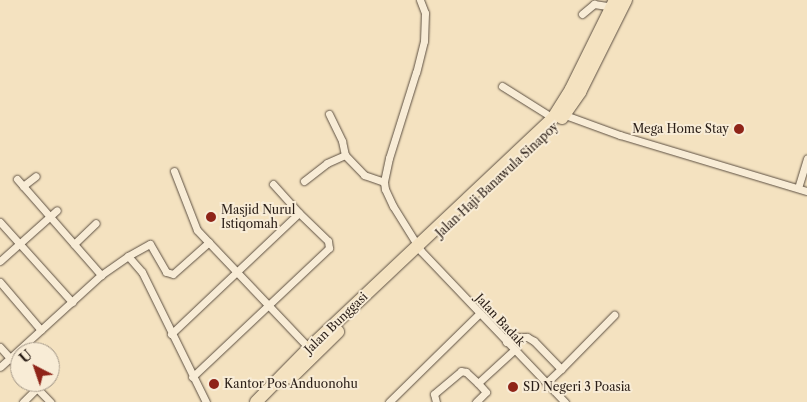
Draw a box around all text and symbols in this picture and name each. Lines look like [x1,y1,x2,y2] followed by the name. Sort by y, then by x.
[433,119,561,241] street label: Jalan Haji Banawula Sinapoy
[632,122,729,136] place label: Mega Home Stay
[733,123,745,135] marker: Mega Home Stay
[221,203,295,231] place label: Masjid Nurul Istiqomah
[205,211,217,223] marker: Masjid Nurul Istiqomah
[301,289,371,357] street label: Jalan Bunggasi
[472,291,528,349] street label: Jalan Badak
[10,342,60,392] north arrow
[16,346,36,367] text: U
[224,377,359,391] place label: Kantor Pos Anduonohu
[208,378,220,390] marker: Kantor Pos Anduonohu
[523,380,631,394] place label: SD Negeri 3 Poasia
[507,381,519,393] marker: SD Negeri 3 Poasia

